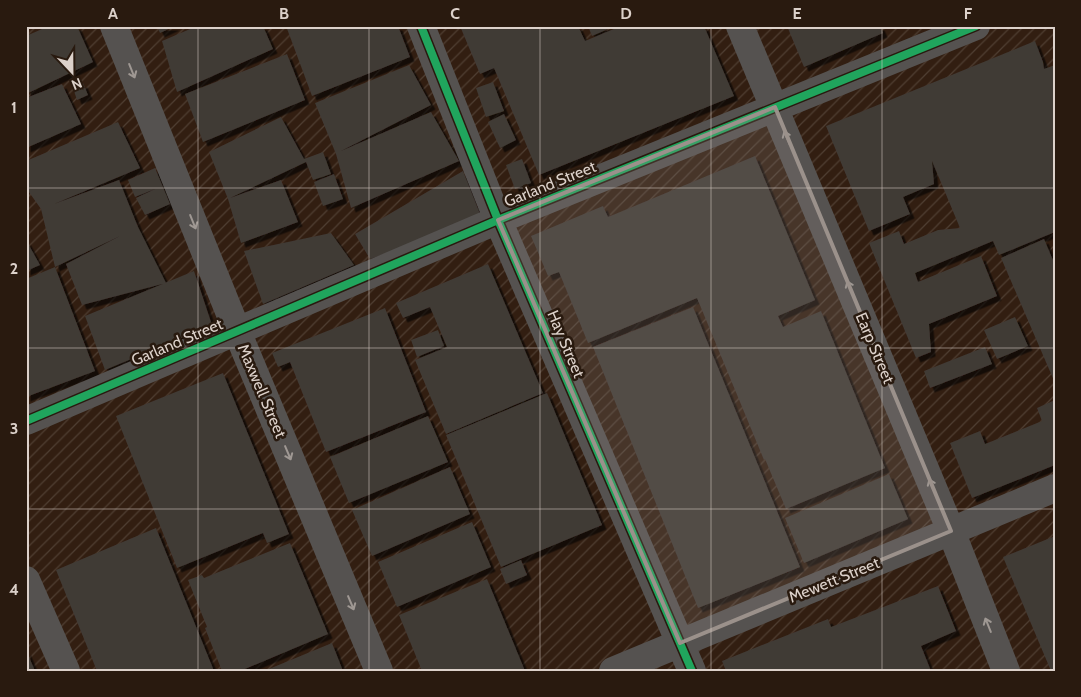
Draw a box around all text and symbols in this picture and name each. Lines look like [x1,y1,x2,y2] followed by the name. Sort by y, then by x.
[108,4,118,23] text: A
[279,4,289,23] text: B
[450,4,460,23] text: C
[620,4,632,23] text: D
[792,4,802,23] text: E
[964,4,973,23] text: F
[48,48,98,98] north arrow
[128,63,137,79] one-way arrow
[69,74,85,94] text: N
[11,98,17,117] text: 1
[782,131,792,146] one-way arrow
[501,157,599,211] street label: Garland Street
[189,214,198,229] one-way arrow
[10,259,18,278] text: 2
[844,281,854,296] one-way arrow
[543,307,589,381] street label: Hay Street
[852,310,899,387] street label: Earp Street
[128,314,226,370] street label: Garland Street
[234,341,291,441] street label: Maxwell Street
[10,419,18,438] text: 3
[284,445,294,460] one-way arrow
[927,479,937,494] one-way arrow
[786,553,883,607] street label: Mewett Street
[9,580,19,599] text: 4
[346,595,356,610] one-way arrow
[983,618,992,634] one-way arrow

